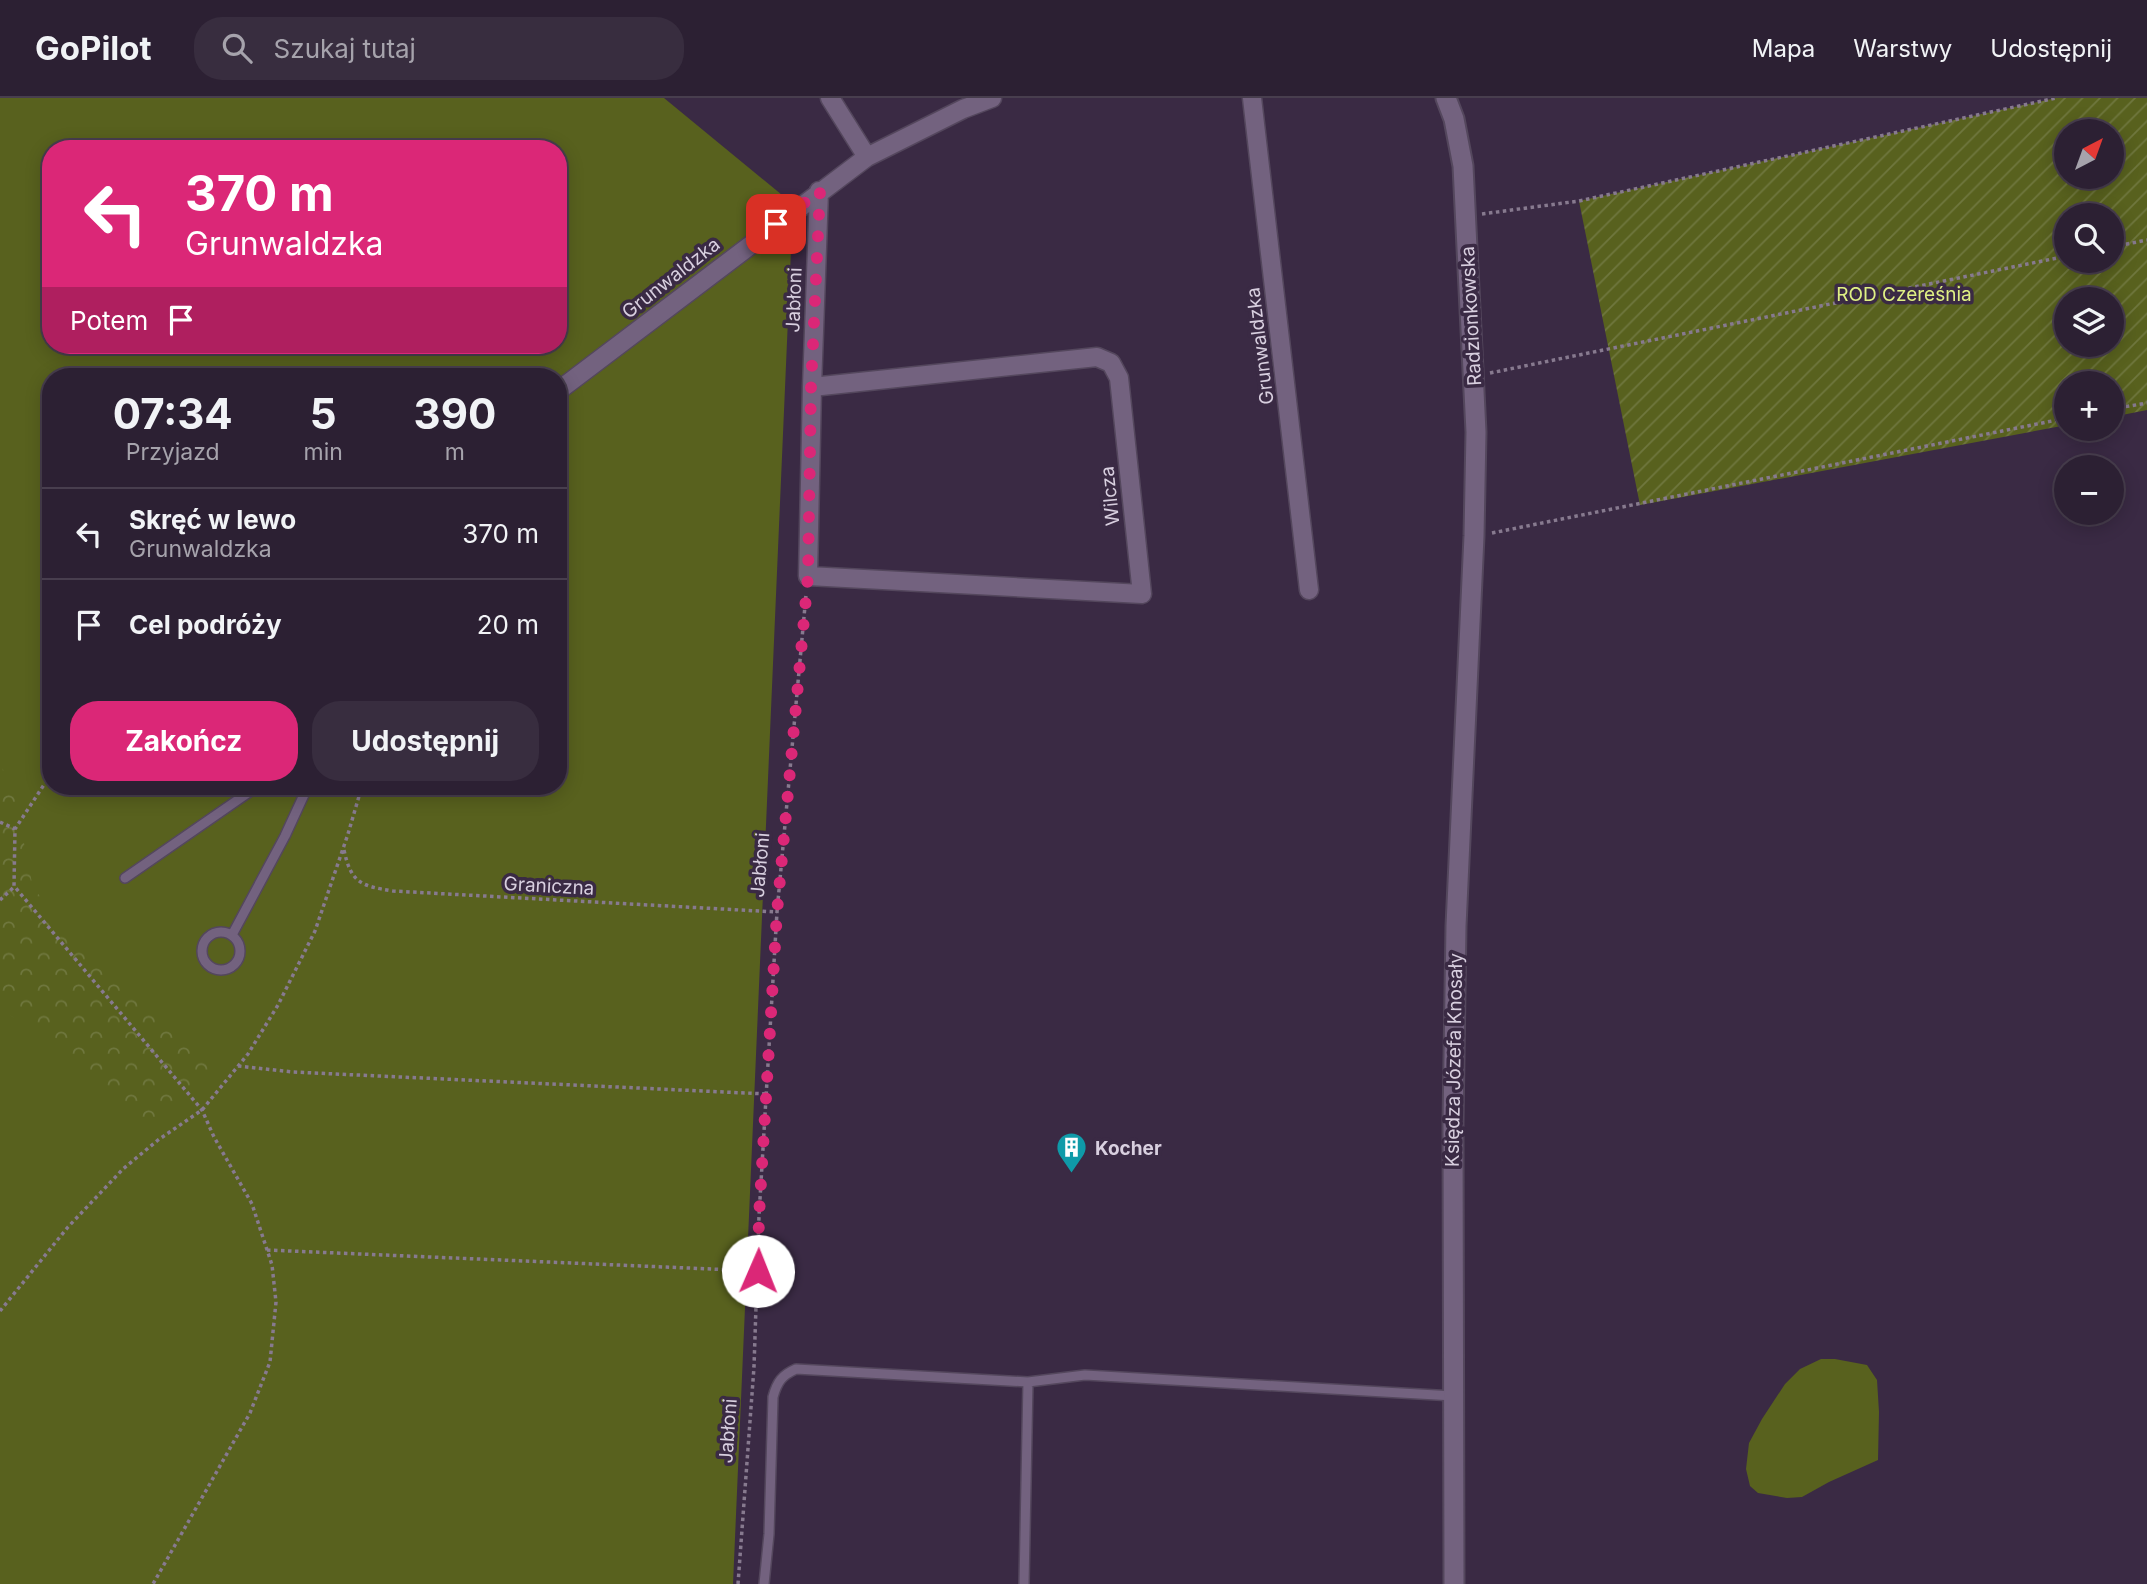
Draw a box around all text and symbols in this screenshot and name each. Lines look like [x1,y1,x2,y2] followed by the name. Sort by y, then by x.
[194,17,684,80] search box
[35,28,152,68] text: GoPilot
[218,29,256,67] icon: search
[274,33,416,64] text: Szukaj tutaj
[1752,34,1815,63] text: Mapa
[1853,34,1952,63] text: Warstwy
[1990,34,2112,63] text: Udostępnij
[2054,119,2124,189] north arrow
[2054,119,2124,525] map controls
[185,164,334,223] text: 370 m
[70,168,161,259] icon: left
[746,194,806,254] pin
[2054,203,2124,273] button: search
[757,205,795,243] icon: arrive
[185,224,383,263] text: Grunwaldzka
[617,233,725,323] street label: Grunwaldzka
[1456,246,1486,386] street label: Radzionkowska
[781,267,807,333] street label: Jabłoni
[1836,283,1972,306] park label: ROD Czereśnia
[1241,286,1279,406] street label: Grunwaldzka
[2054,287,2124,357] button: layers
[162,301,200,339] icon: arrive
[70,305,148,336] text: Potem
[2054,371,2124,441] button: +
[113,388,233,439] text: 07:34
[310,388,337,439] text: 5
[414,388,496,439] text: 390
[126,438,220,466] text: Przyjazd
[304,438,343,466] text: min
[445,438,465,466] text: m
[2054,455,2124,525] button: −
[1095,465,1125,527] street label: Wilcza
[129,504,296,535] text: Skręć w lewo
[70,515,108,553] icon: left
[462,518,539,549] text: 370 m
[129,535,272,563] text: Grunwaldzka
[70,606,108,644] icon: arrive
[129,609,282,640] text: Cel podróży
[477,609,539,640] text: 20 m
[70,701,298,781] button: Zakończ
[312,701,539,781] button: Udostępnij
[746,832,774,898] street label: Jabłoni
[503,872,595,900] street label: Graniczna
[1441,952,1467,1167] street label: Księdza Józefa Knosały
[1055,1131,1089,1175] building icon: Kocher
[1095,1137,1162,1160] place label: Kocher
[721,1234,795,1308] position arrow
[714,1398,742,1464] street label: Jabłoni

